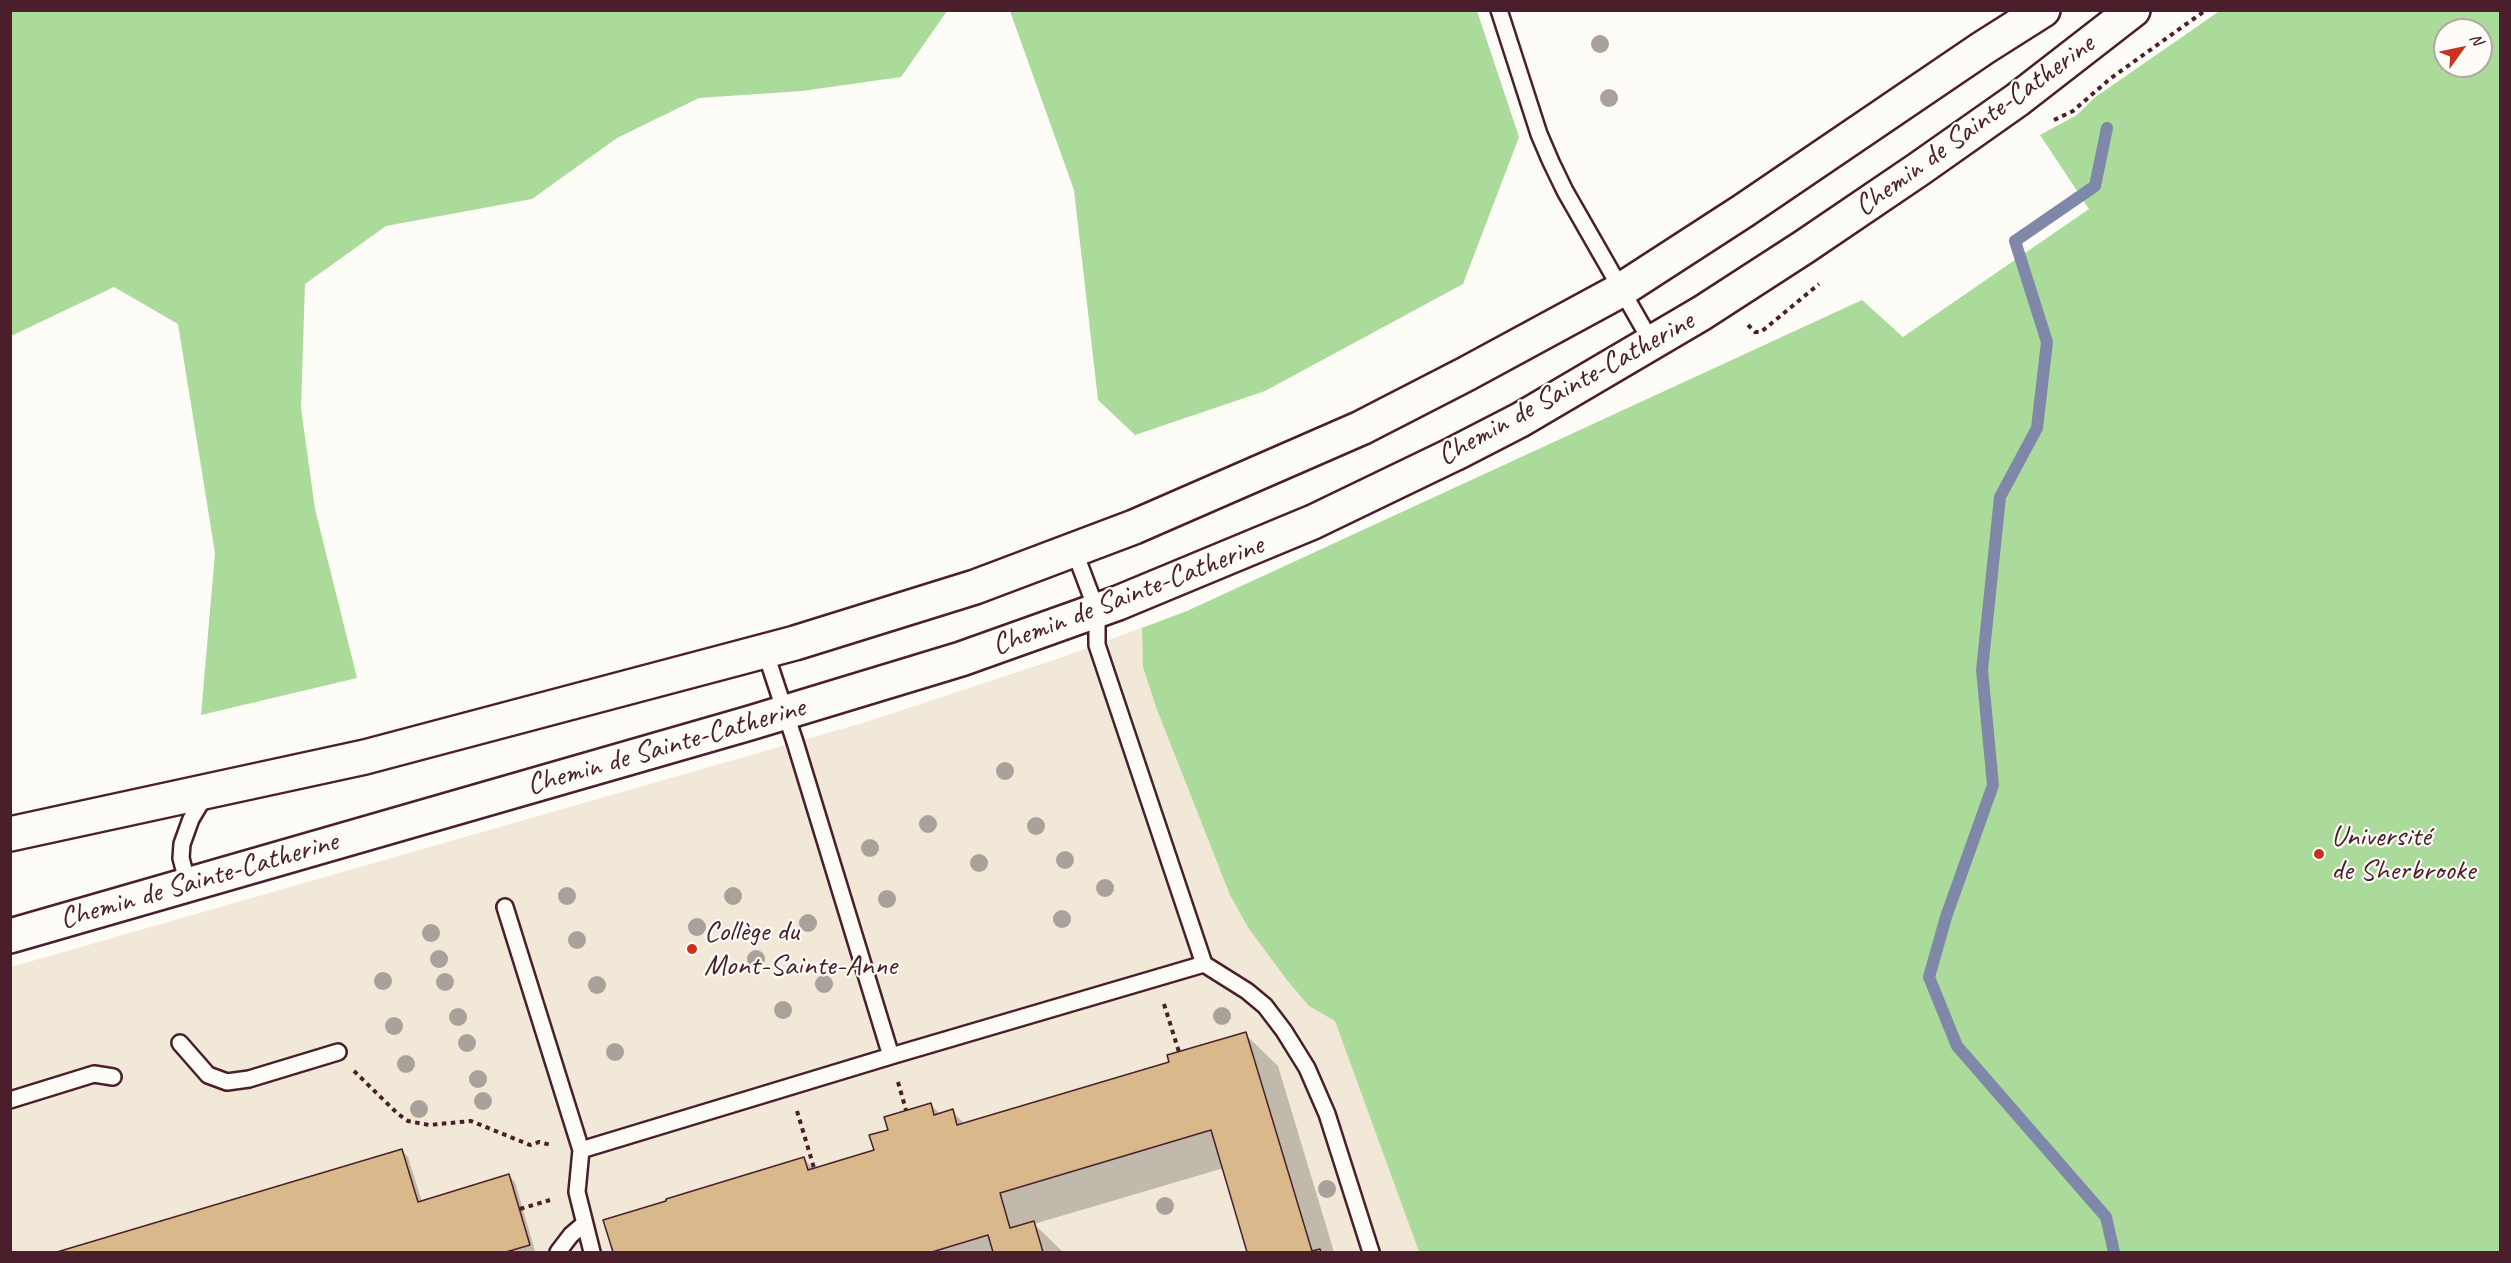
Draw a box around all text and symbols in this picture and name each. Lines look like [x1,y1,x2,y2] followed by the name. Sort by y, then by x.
[2433,18,2493,78] north arrow
[1848,27,2102,225] street label: Chemin de Sainte-Catherine
[2465,30,2488,49] text: N
[1432,304,1700,474] street label: Chemin de Sainte-Catherine
[987,528,1269,664] street label: Chemin de Sainte-Catherine
[523,690,809,804] street label: Chemin de Sainte-Catherine
[2331,819,2475,890] place label: Université de Sherbrooke
[56,824,342,938] street label: Chemin de Sainte-Catherine
[2312,847,2326,861] marker: Université de Sherbrooke
[704,914,897,984] place label: Collège du Mont-Sainte-Anne
[685,942,699,956] marker: Collège du Mont-Sainte-Anne

